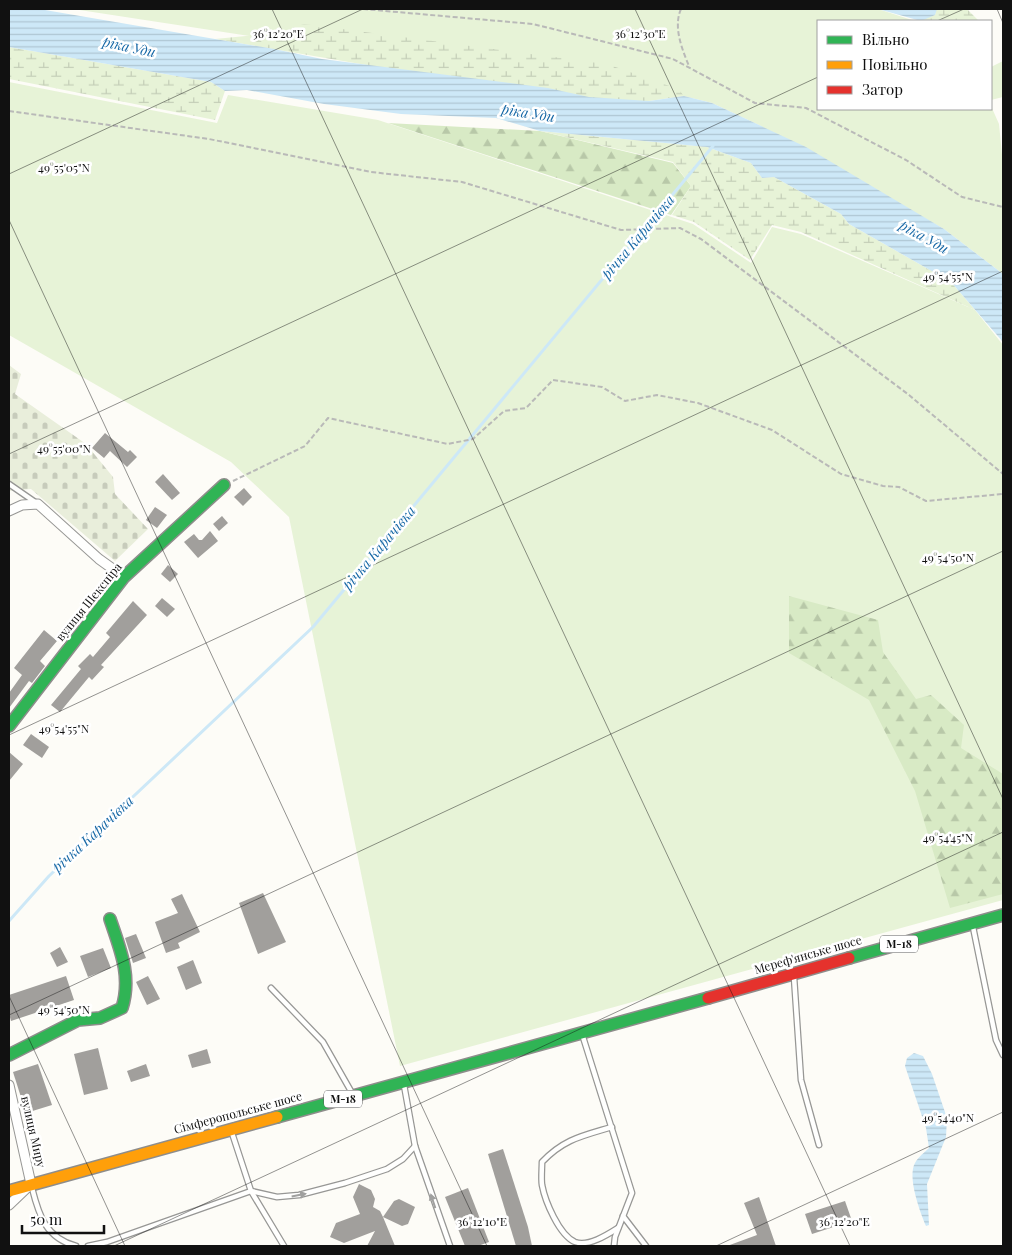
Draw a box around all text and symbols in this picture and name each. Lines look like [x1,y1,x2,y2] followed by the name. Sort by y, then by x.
[817,20,992,110] legend
[252,25,304,41] text: 36°12'20"E
[614,25,666,41] text: 36°12'30"E
[862,29,909,49] text: Вільно
[100,31,157,61] water label: ріка Уди
[862,54,928,74] text: Повільно
[862,79,903,99] text: Затор
[499,99,556,126] water label: ріка Уди
[38,159,90,175] text: 49°55'05"N
[596,190,679,284] water label: річка Карачівка
[895,215,952,258] water label: ріка Уди
[923,268,974,284] text: 49°54'55"N
[37,440,92,456] text: 49°55'00"N
[337,501,420,595] water label: річка Карачівка
[922,549,975,565] text: 49°54'50"N
[52,559,125,644] street label: вулиця Шекспіра
[39,720,90,736] text: 49°54'55"N
[47,791,137,877] water label: річка Карачівка
[923,829,974,845] text: 49°54'45"N
[752,931,863,977] street label: Мереф'янське шосе
[880,936,918,952] road number: М-18
[38,1001,91,1017] text: 49°54'50"N
[172,1087,304,1137] street label: Сімферопольське шосе
[324,1090,362,1108] road number: М-18
[18,1094,50,1169] street label: вулиця Миру
[922,1109,975,1125] text: 49°54'40"N
[292,1190,308,1198] one-way arrow
[428,1193,436,1208] one-way arrow
[22,1202,105,1234] scale bar
[30,1209,63,1229] text: 50 m
[457,1213,507,1229] text: 36°12'10"E
[818,1213,870,1229] text: 36°12'20"E

